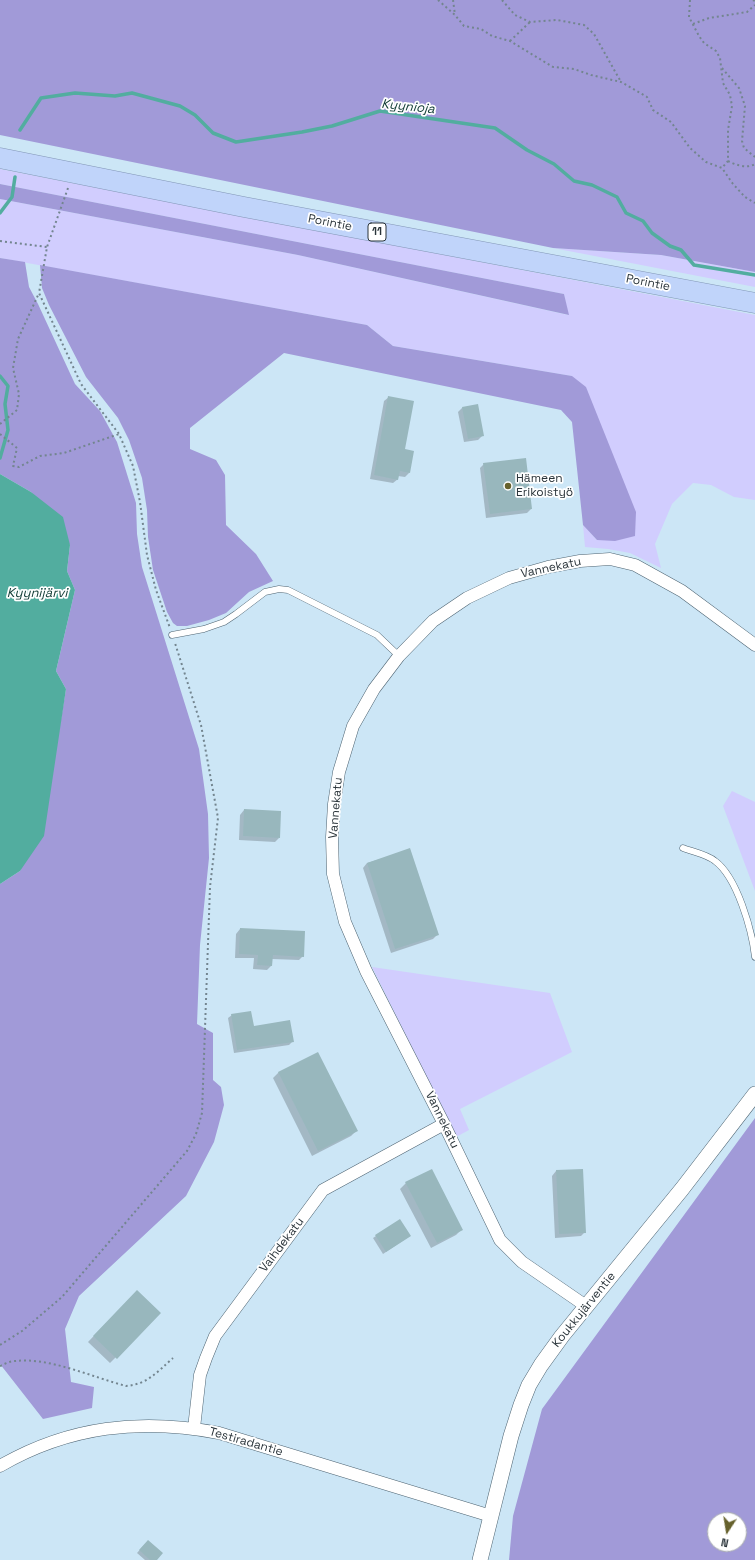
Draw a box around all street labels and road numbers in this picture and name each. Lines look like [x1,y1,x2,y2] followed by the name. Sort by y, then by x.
[307,212,353,234] street label: Porintie
[368,223,386,241] road number: 11
[625,272,671,294] street label: Porintie
[519,555,583,581] street label: Vannekatu
[326,777,346,839] street label: Vannekatu
[422,1089,462,1151] street label: Vannekatu
[257,1215,307,1275] street label: Vaihdekatu
[549,1270,619,1350] street label: Koukkujärventie
[207,1425,285,1459] street label: Testiradantie

